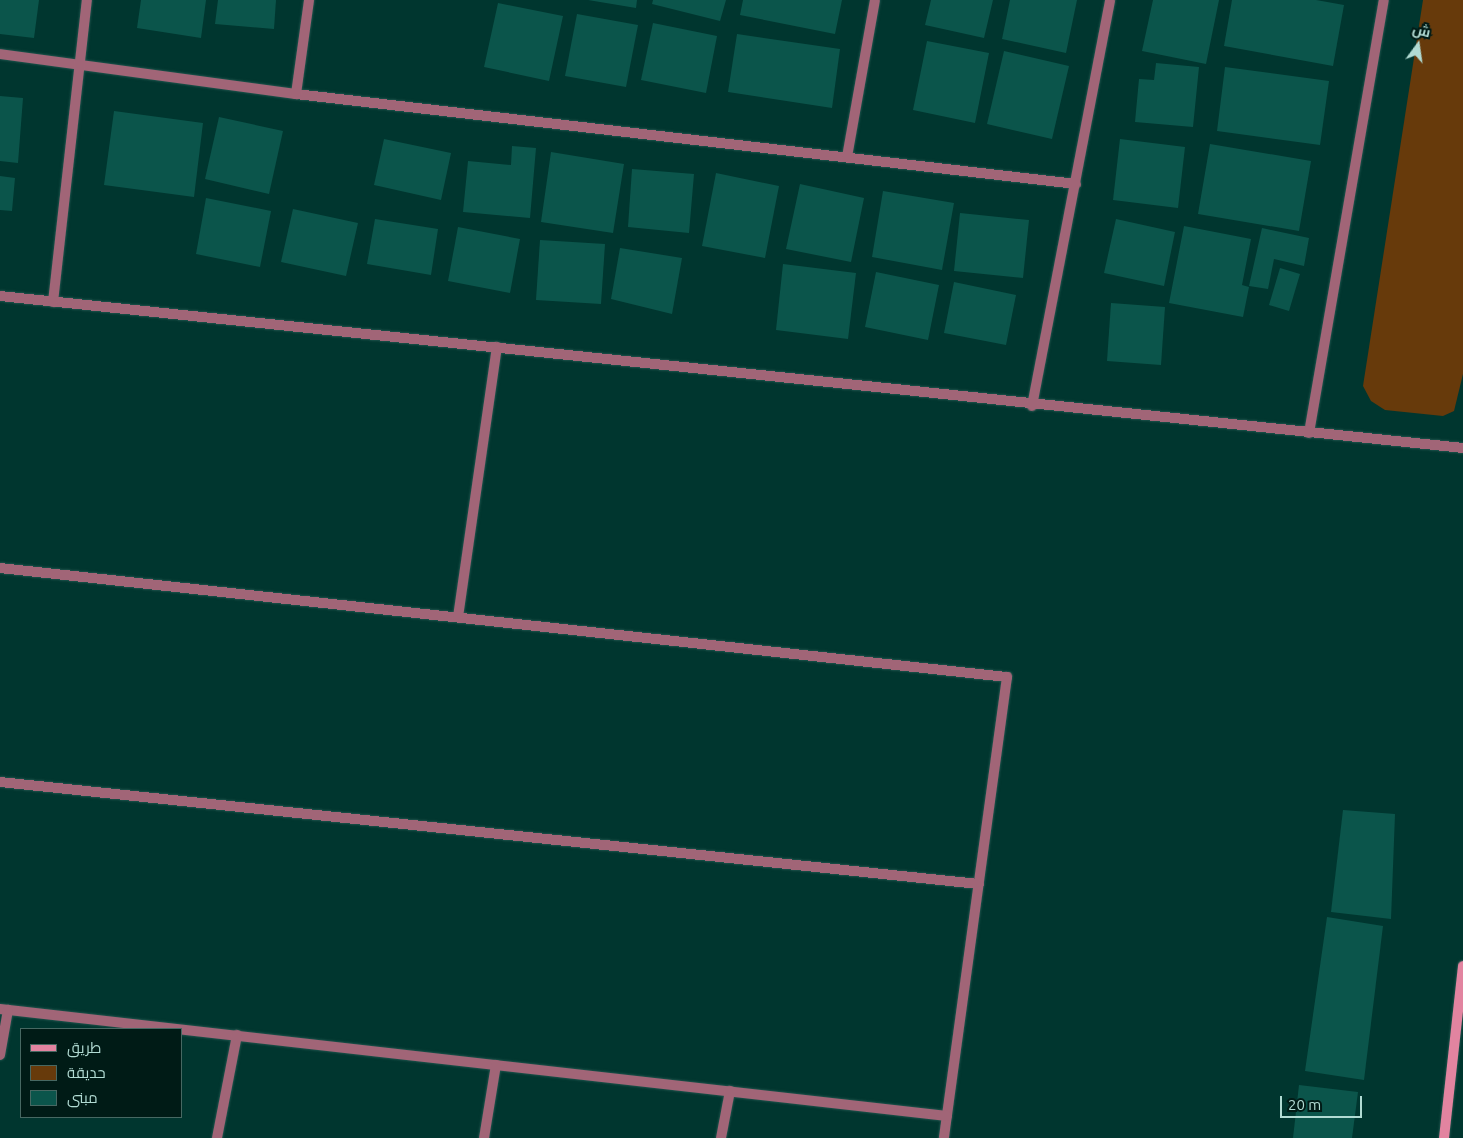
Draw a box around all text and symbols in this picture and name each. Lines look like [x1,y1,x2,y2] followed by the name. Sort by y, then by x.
[1393,20,1443,70] north arrow
[1411,21,1432,40] text: ش
[20,1028,182,1118] legend
[67,1039,101,1056] text: طريق
[67,1064,106,1081] text: حديقة
[1283,1086,1366,1118] scale bar
[67,1089,98,1106] text: مبنى
[1288,1096,1321,1113] text: 20 m

